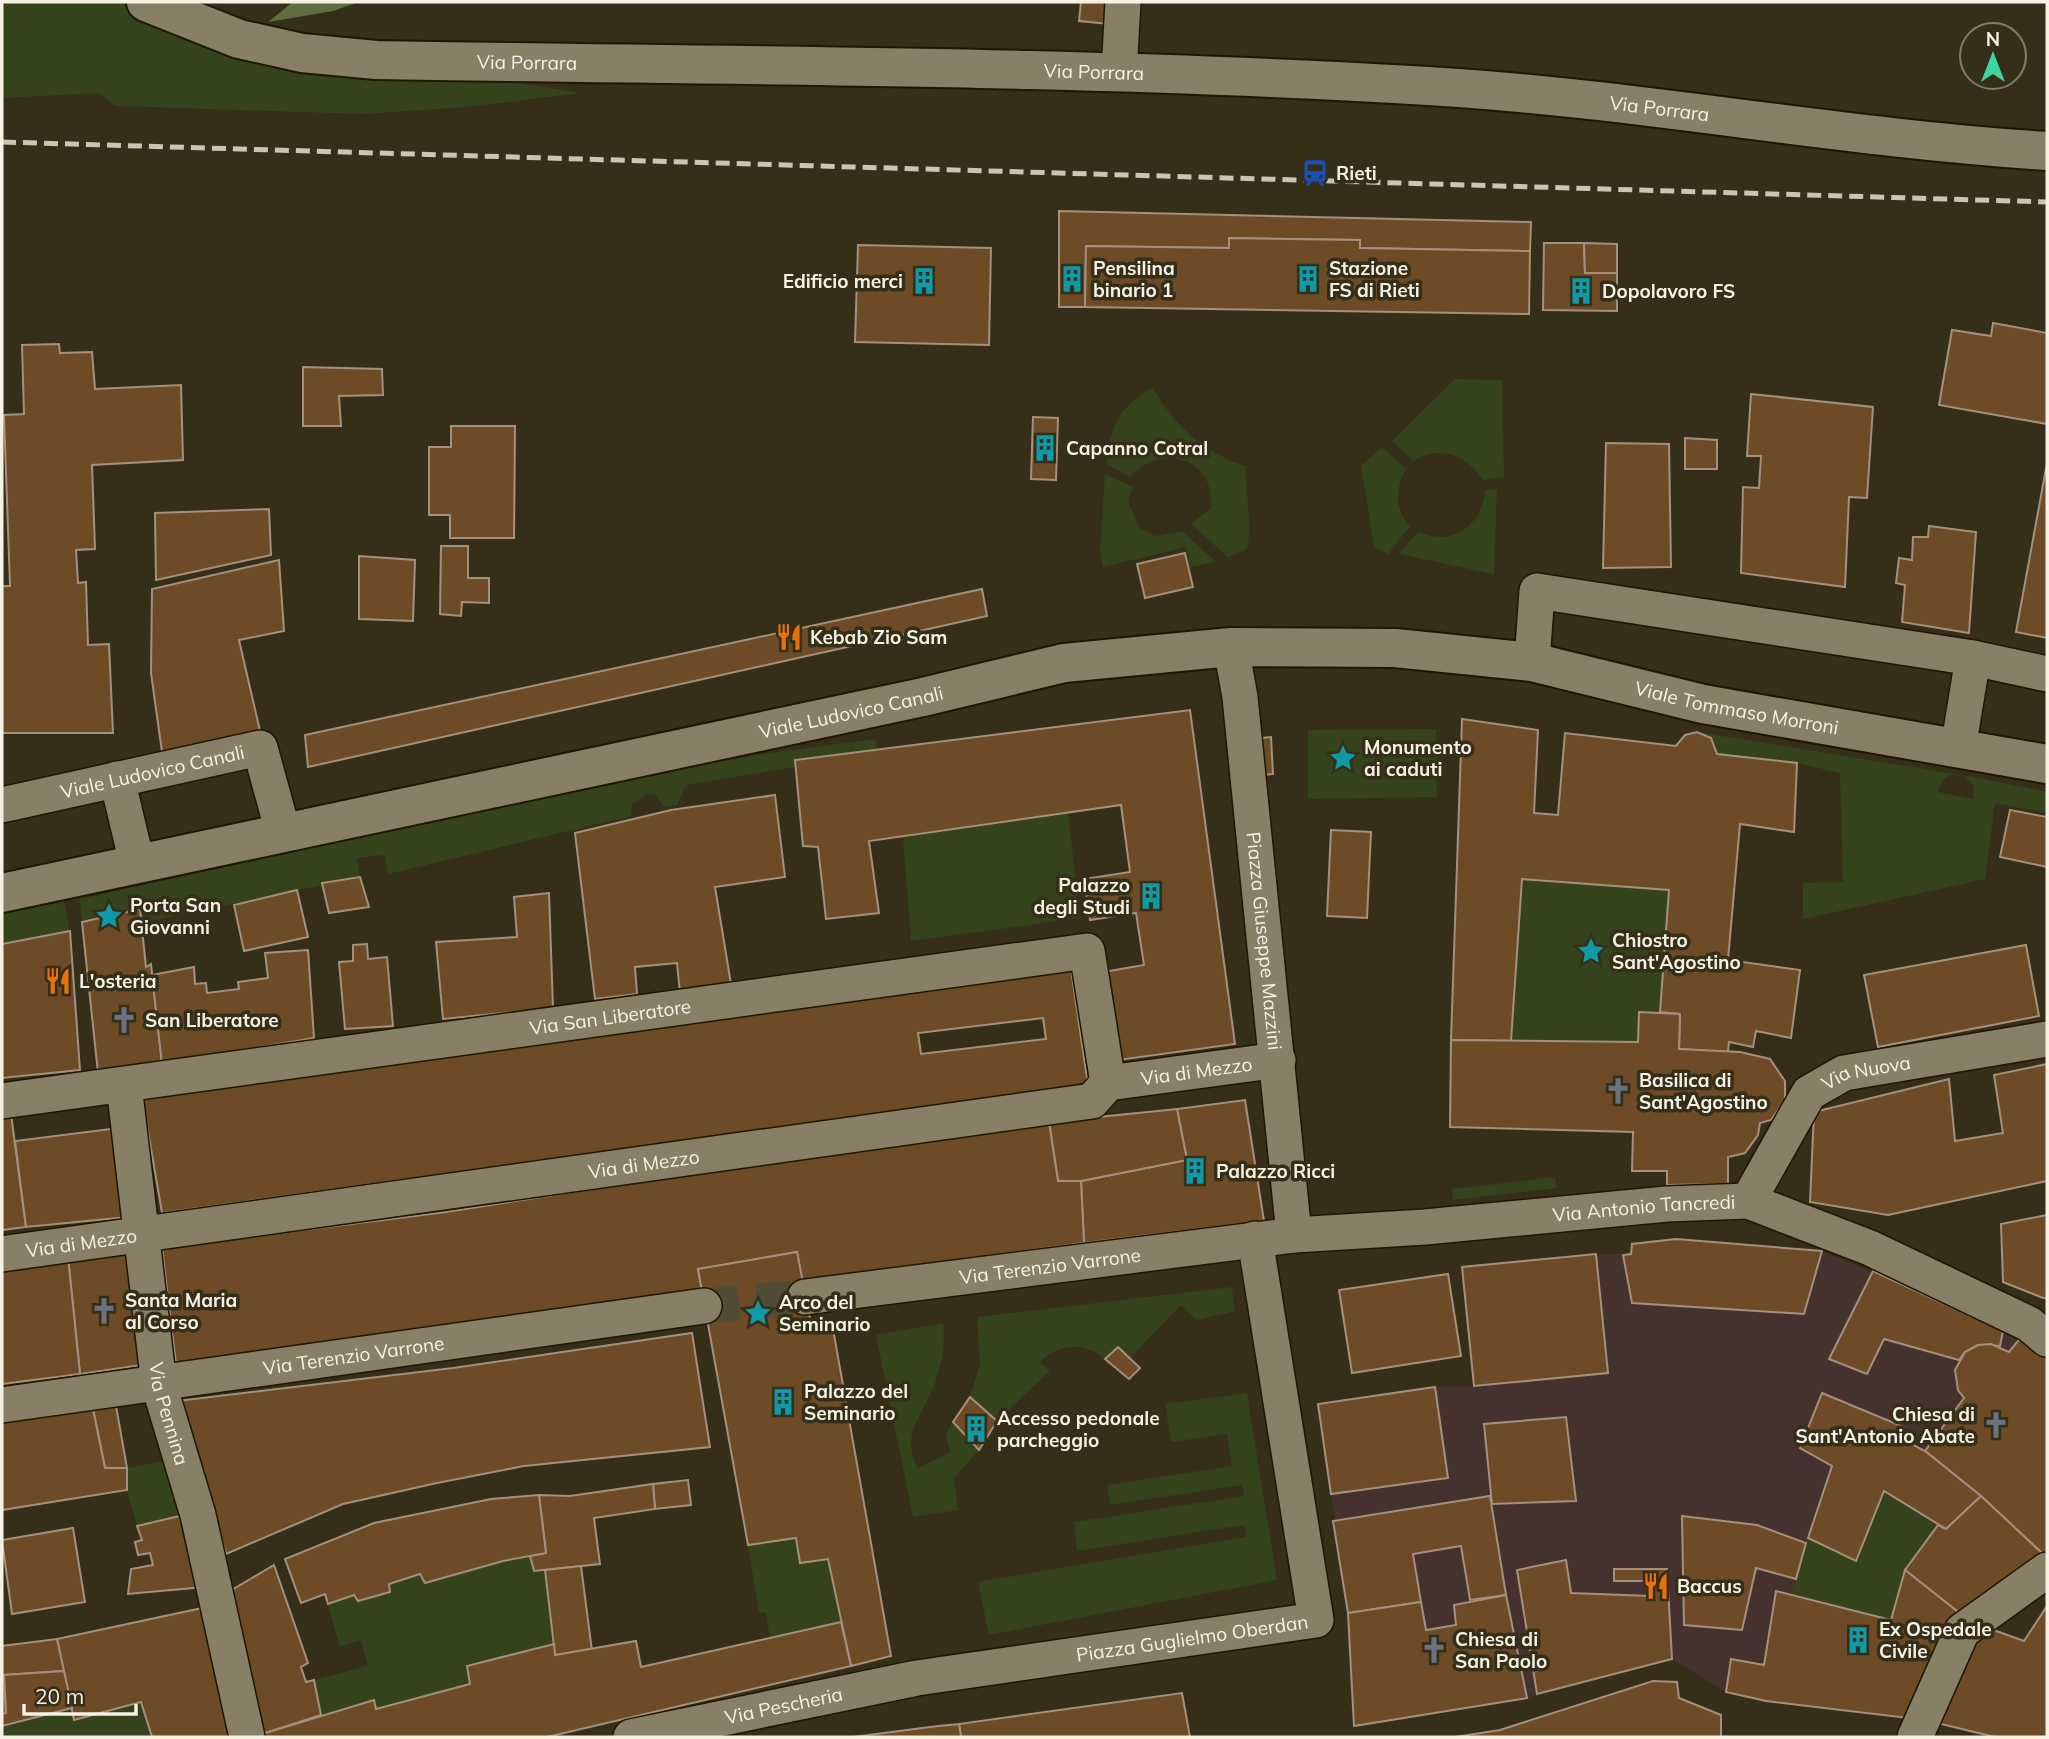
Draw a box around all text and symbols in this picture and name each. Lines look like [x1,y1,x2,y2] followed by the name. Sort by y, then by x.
[1958,21,2028,91] north arrow
[1986,27,2000,51] text: N
[477,50,577,75] street label: Via Porrara
[1043,58,1144,85] street label: Via Porrara
[1608,90,1711,126] street label: Via Porrara
[1300,158,1330,188] station icon: Rieti
[1336,161,1377,185] place label: Rieti
[1093,256,1175,302] place label: Pensilina binario 1
[1329,256,1420,302] place label: Stazione FS di Rieti
[1057,264,1087,294] building icon: Pensilina binario 1
[1293,264,1323,294] building icon: Stazione FS di Rieti
[909,266,939,296] building icon: Edificio merci
[783,269,903,293] place label: Edificio merci
[1566,276,1596,306] building icon: Dopolavoro FS
[1602,279,1735,303] place label: Dopolavoro FS
[1030,433,1060,463] building icon: Capanno Cotral
[1066,436,1208,460] place label: Capanno Cotral
[774,622,804,652] restaurant icon: Kebab Zio Sam
[810,625,947,649] place label: Kebab Zio Sam
[1632,676,1840,739] street label: Viale Tommaso Morroni
[757,681,945,744] street label: Viale Ludovico Canali
[1364,735,1472,781] place label: Monumento ai caduti
[58,740,247,804] street label: Viale Ludovico Canali
[1328,743,1358,773] place icon: Monumento ai caduti
[1242,831,1287,1051] street label: Piazza Giuseppe Mazzini
[1033,873,1130,919] place label: Palazzo degli Studi
[1136,881,1166,911] building icon: Palazzo degli Studi
[130,893,221,939] place label: Porta San Giovanni
[94,901,124,931] place icon: Porta San Giovanni
[1612,928,1741,974] place label: Chiostro Sant'Agostino
[1576,936,1606,966] place icon: Chiostro Sant'Agostino
[43,966,73,996] restaurant icon: L'osteria
[79,969,157,993] place label: L'osteria
[528,994,693,1040] street label: Via San Liberatore
[109,1005,139,1035] church icon: San Liberatore
[145,1008,279,1032] place label: San Liberatore
[1817,1050,1912,1095] street label: Via Nuova
[1139,1052,1254,1090] street label: Via di Mezzo
[1639,1068,1768,1114] place label: Basilica di Sant'Agostino
[1603,1076,1633,1106] church icon: Basilica di Sant'Agostino
[587,1144,701,1184] street label: Via di Mezzo
[1180,1156,1210,1186] building icon: Palazzo Ricci
[1216,1159,1335,1183] place label: Palazzo Ricci
[1552,1189,1736,1227] street label: Via Antonio Tancredi
[24,1223,138,1263] street label: Via di Mezzo
[958,1243,1142,1289] street label: Via Terenzio Varrone
[125,1288,237,1334] place label: Santa Maria al Corso
[779,1290,871,1336] place label: Arco del Seminario
[89,1296,119,1326] church icon: Santa Maria al Corso
[743,1298,773,1328] place icon: Arco del Seminario
[261,1331,446,1380] street label: Via Terenzio Varrone
[144,1361,194,1468] street label: Via Pennina
[804,1379,908,1425] place label: Palazzo del Seminario
[768,1387,798,1417] building icon: Palazzo del Seminario
[1795,1402,1975,1448] place label: Chiesa di Sant'Antonio Abate
[997,1406,1160,1452] place label: Accesso pedonale parcheggio
[1981,1410,2011,1440] church icon: Chiesa di Sant'Antonio Abate
[961,1414,991,1444] building icon: Accesso pedonale parcheggio
[1641,1571,1671,1601] restaurant icon: Baccus
[1677,1574,1742,1598] place label: Baccus
[1074,1609,1310,1667] street label: Piazza Guglielmo Oberdan
[1879,1617,1992,1663] place label: Ex Ospedale Civile
[1843,1625,1873,1655] building icon: Ex Ospedale Civile
[1455,1627,1547,1673] place label: Chiesa di San Paolo
[1419,1635,1449,1665] church icon: Chiesa di San Paolo
[24,1672,136,1716] scale bar
[723,1682,845,1729] street label: Via Pescheria
[35,1683,84,1709] text: 20 m

